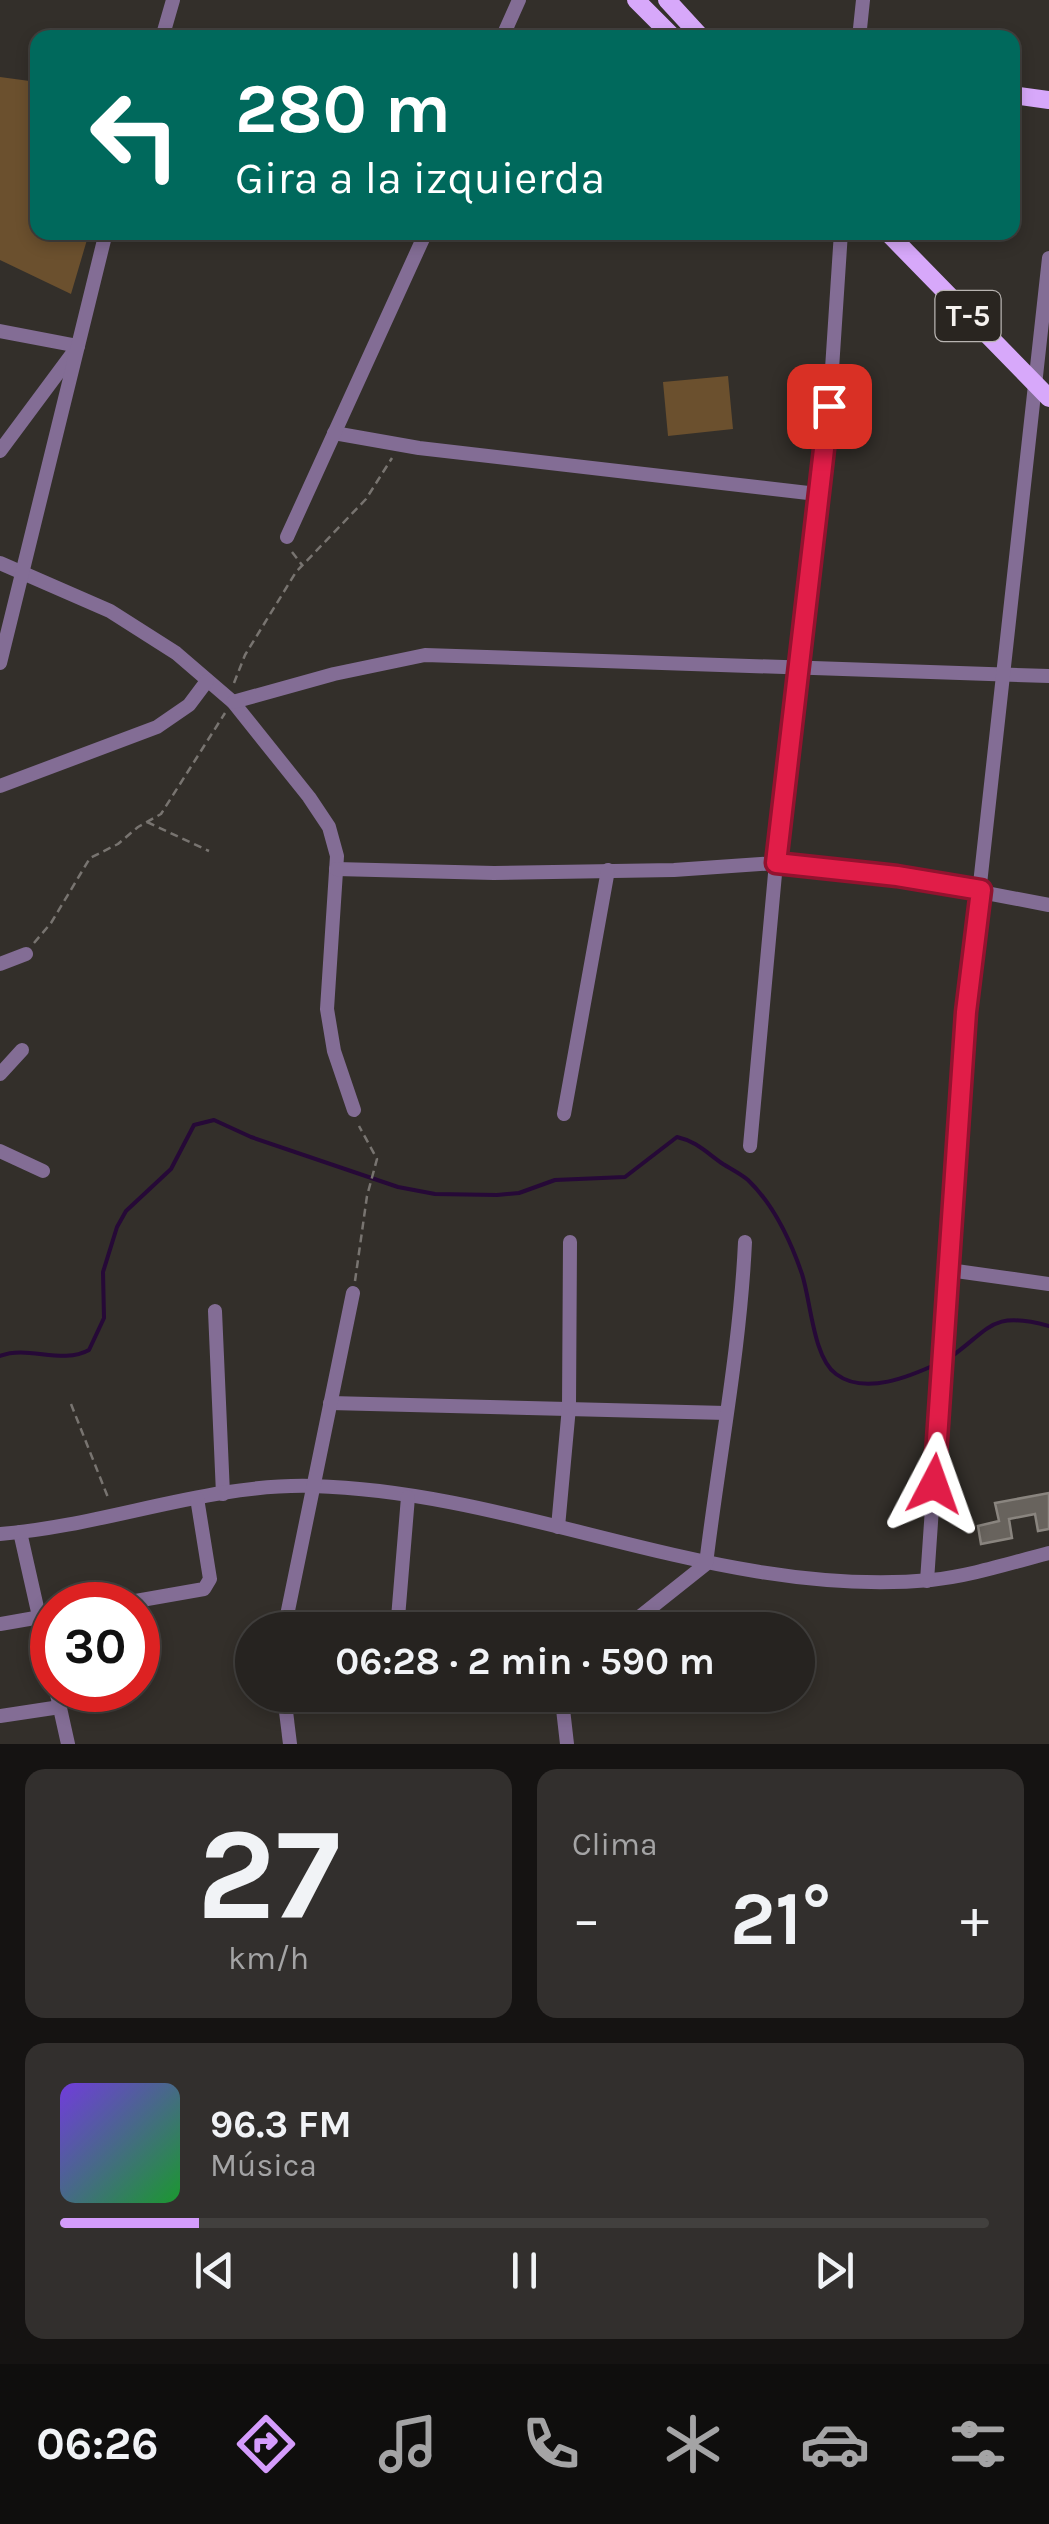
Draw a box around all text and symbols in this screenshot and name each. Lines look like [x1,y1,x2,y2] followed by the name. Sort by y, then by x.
[235,68,451,150] text: 280 m
[70,70,200,200] icon: left
[235,152,605,204] text: Gira a la izquierda
[936,291,1000,341] road number: T-5
[787,364,872,449] pin
[802,379,857,434] icon: arrive
[882,1432,986,1536] position arrow
[30,1582,160,1712] speed limit sign: 30
[335,1639,715,1684] text: 06:28 · 2 min · 590 m
[197,1799,340,1951] text: 27
[572,1826,658,1863] text: Clima
[730,1875,831,1963] text: 21°
[572,1887,601,1951] text: −
[960,1887,989,1951] text: +
[228,1940,309,1977] text: km/h
[210,2102,352,2147] text: 96.3 FM
[210,2147,317,2184] text: Música
[187,2243,242,2298] icon: previous
[497,2243,552,2298] icon: pause
[807,2243,862,2298] icon: next
[231,2409,301,2479] icon: directions
[373,2409,443,2479] icon: music
[516,2409,586,2479] icon: phone
[658,2409,728,2479] icon: climate
[800,2409,870,2479] icon: car
[943,2409,1013,2479] icon: filters
[36,2418,159,2470] text: 06:26

